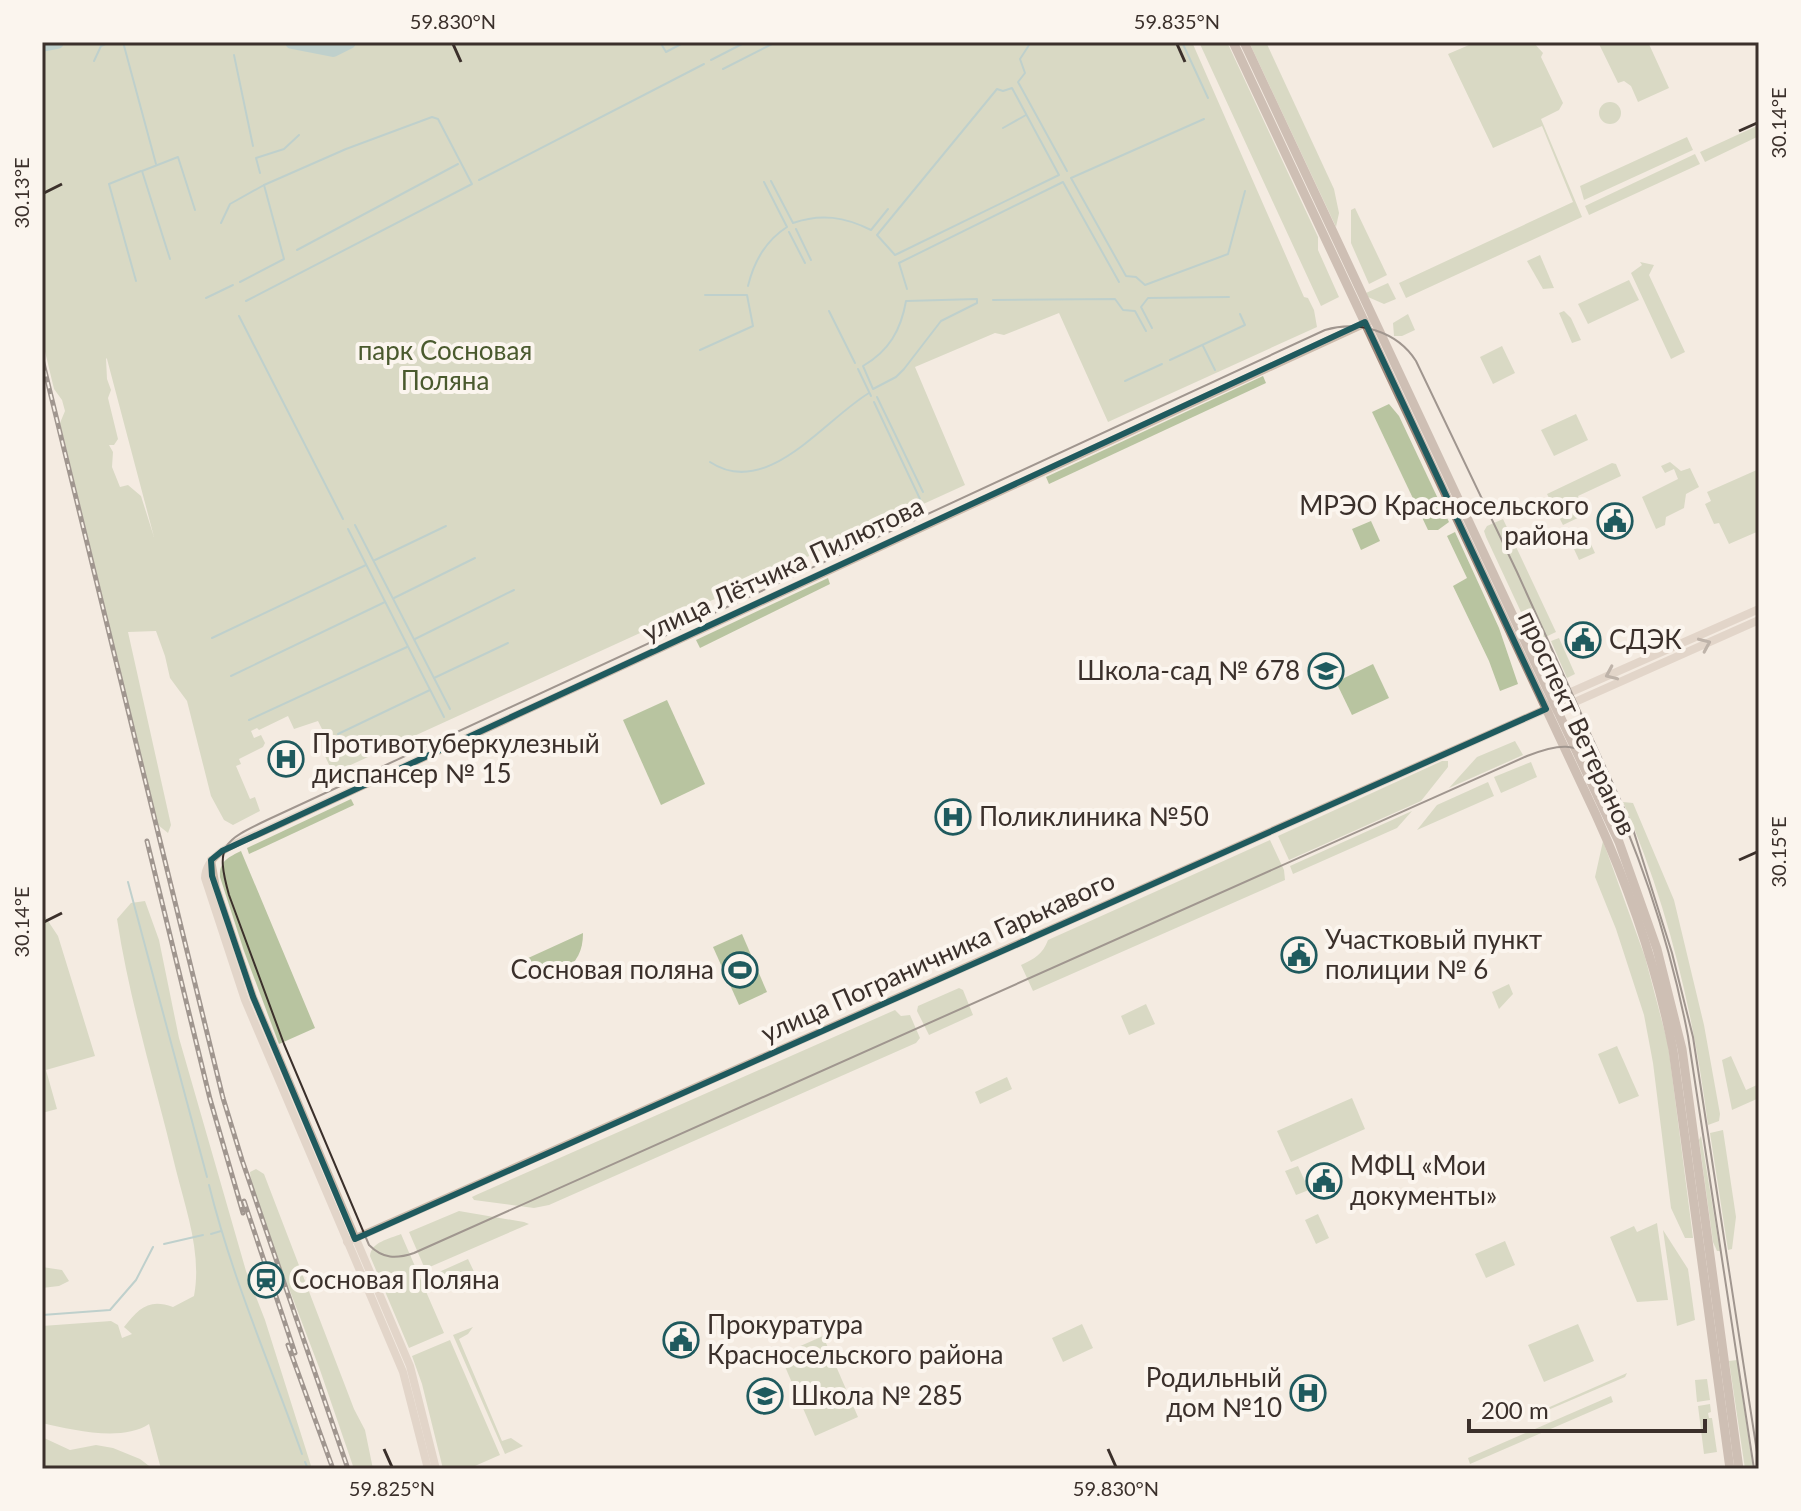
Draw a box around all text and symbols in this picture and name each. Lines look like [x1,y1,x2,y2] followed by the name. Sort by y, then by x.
[410,9,496,33] text: 59.830°N
[1134,9,1220,33] text: 59.835°N
[1766,88,1790,158] text: 30.14°E
[9,158,33,228] text: 30.13°E
[358,334,532,396] park label: парк Сосновая Поляна
[637,489,928,647] street label: улица Лётчика Пилютова
[1299,489,1589,551] place label: МРЭО Красносельского района
[1596,502,1634,540] public building icon: МРЭО Красносельского района
[1512,605,1644,840] street label: проспект Ветеранов
[1564,621,1602,659] public building icon: СДЭК
[1609,623,1682,655] place label: СДЭК
[1697,637,1711,653] one-way arrow
[1307,652,1345,690] school or university icon: Школа-сад № 678
[1077,654,1300,686] place label: Школа-сад № 678
[1605,665,1619,681] one-way arrow
[312,727,600,789] place label: Противотуберкулезный диспансер № 15
[267,740,305,778] hospital icon: Противотуберкулезный диспансер № 15
[934,798,972,836] hospital icon: Поликлиника №50
[979,800,1209,832] place label: Поликлиника №50
[1766,817,1790,887] text: 30.15°E
[756,863,1119,1049] street label: улица Пограничника Гарькавого
[9,887,33,957] text: 30.14°E
[1325,923,1542,985] place label: Участковый пункт полиции № 6
[1280,936,1318,974] public building icon: Участковый пункт полиции № 6
[721,951,759,989] sports icon: Сосновая поляна
[510,953,714,985] place label: Сосновая поляна
[1350,1149,1497,1211] place label: МФЦ «Мои документы»
[1305,1162,1343,1200] public building icon: МФЦ «Мои документы»
[247,1261,285,1299] station icon: Сосновая Поляна
[292,1263,500,1295] place label: Сосновая Поляна
[707,1308,1003,1370] place label: Прокуратура Красносельского района
[662,1321,700,1359] public building icon: Прокуратура Красносельского района
[1146,1361,1282,1423] place label: Родильный дом №10
[1289,1374,1327,1412] hospital icon: Родильный дом №10
[746,1377,784,1415] school or university icon: Школа № 285
[791,1379,963,1411] place label: Школа № 285
[1469,1383,1705,1433] scale bar
[1481,1395,1549,1424] text: 200 m
[349,1476,435,1500] text: 59.825°N
[1073,1476,1159,1500] text: 59.830°N

